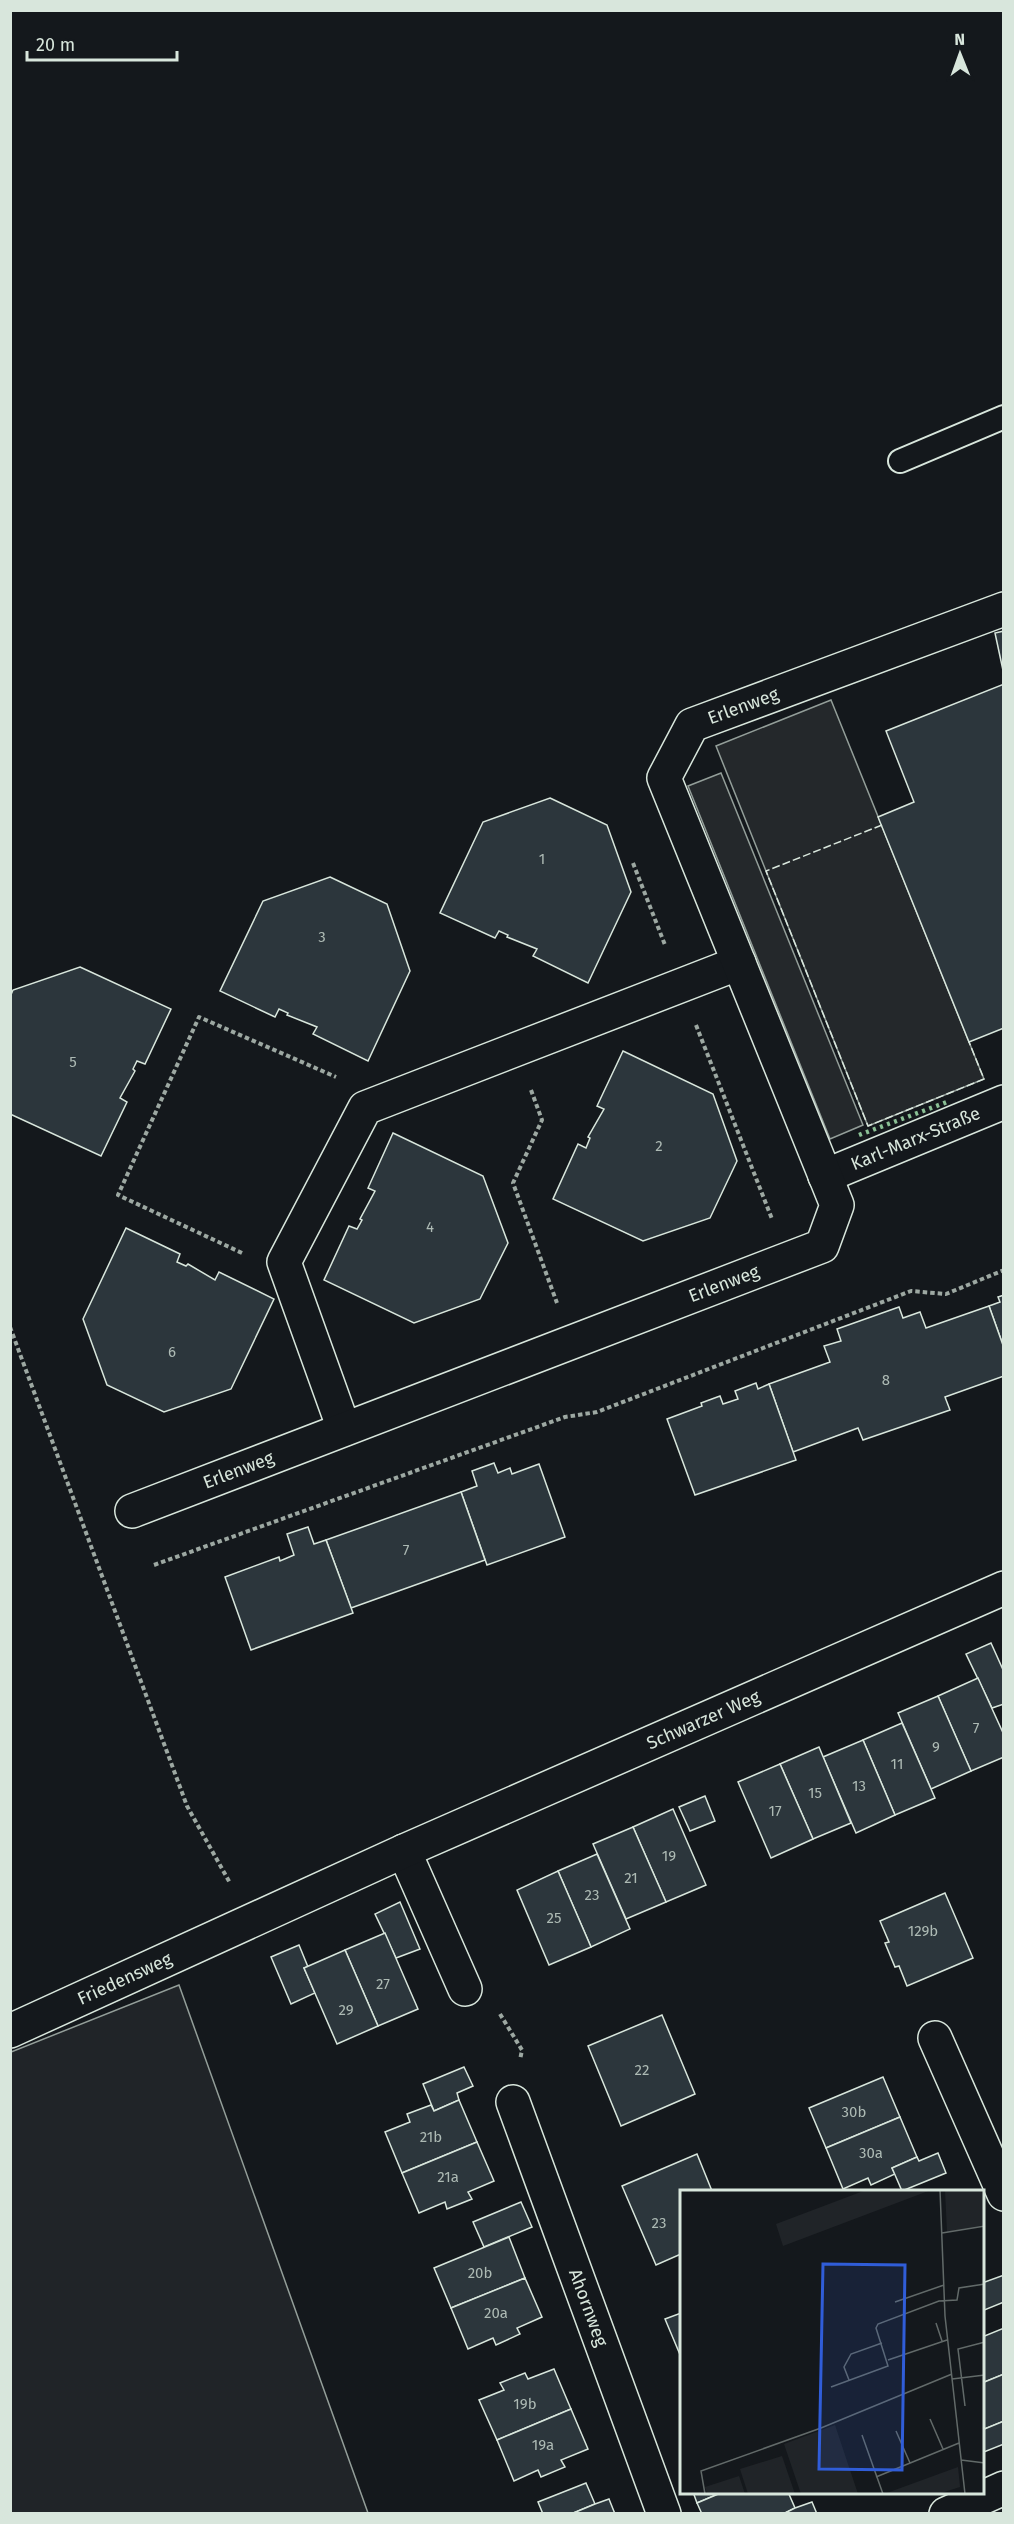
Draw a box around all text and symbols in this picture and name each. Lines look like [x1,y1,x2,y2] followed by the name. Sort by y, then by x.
[27,24,177,62] scale bar
[930,24,990,84] north arrow
[954,30,965,49] text: N
[36,34,75,56] text: 20 m
[705,683,782,729] street label: Erlenweg
[539,850,545,868] house number: 1
[318,928,326,946] house number: 3
[69,1053,77,1071] house number: 5
[848,1102,984,1175] street label: Karl-Marx-Straße
[655,1137,663,1155] house number: 2
[426,1218,434,1236] house number: 4
[685,1260,763,1307] street label: Erlenweg
[168,1343,176,1361] house number: 6
[882,1371,890,1389] house number: 8
[200,1446,278,1494] street label: Erlenweg
[403,1541,410,1559] house number: 7
[643,1685,764,1754] street label: Schwarzer Weg
[973,1719,980,1737] house number: 7
[932,1738,940,1756] house number: 9
[891,1755,903,1773] house number: 11
[852,1777,866,1795] house number: 13
[808,1784,822,1802] house number: 15
[768,1802,782,1820] house number: 17
[662,1847,676,1865] house number: 19
[624,1869,638,1887] house number: 21
[585,1886,599,1904] house number: 23
[547,1909,561,1927] house number: 25
[908,1922,938,1940] house number: 129b
[74,1947,176,2010] street label: Friedensweg
[376,1975,390,1993] house number: 27
[338,2001,354,2019] house number: 29
[635,2061,649,2079] house number: 22
[842,2103,866,2121] house number: 30b
[420,2128,442,2146] house number: 21b
[859,2144,883,2162] house number: 30a
[437,2168,459,2186] house number: 21a
[680,2190,984,2494] inset map
[652,2214,666,2232] house number: 23
[468,2264,492,2282] house number: 20b
[564,2266,613,2350] street label: Ahornweg
[484,2304,508,2322] house number: 20a
[513,2395,537,2413] house number: 19b
[532,2436,554,2454] house number: 19a

